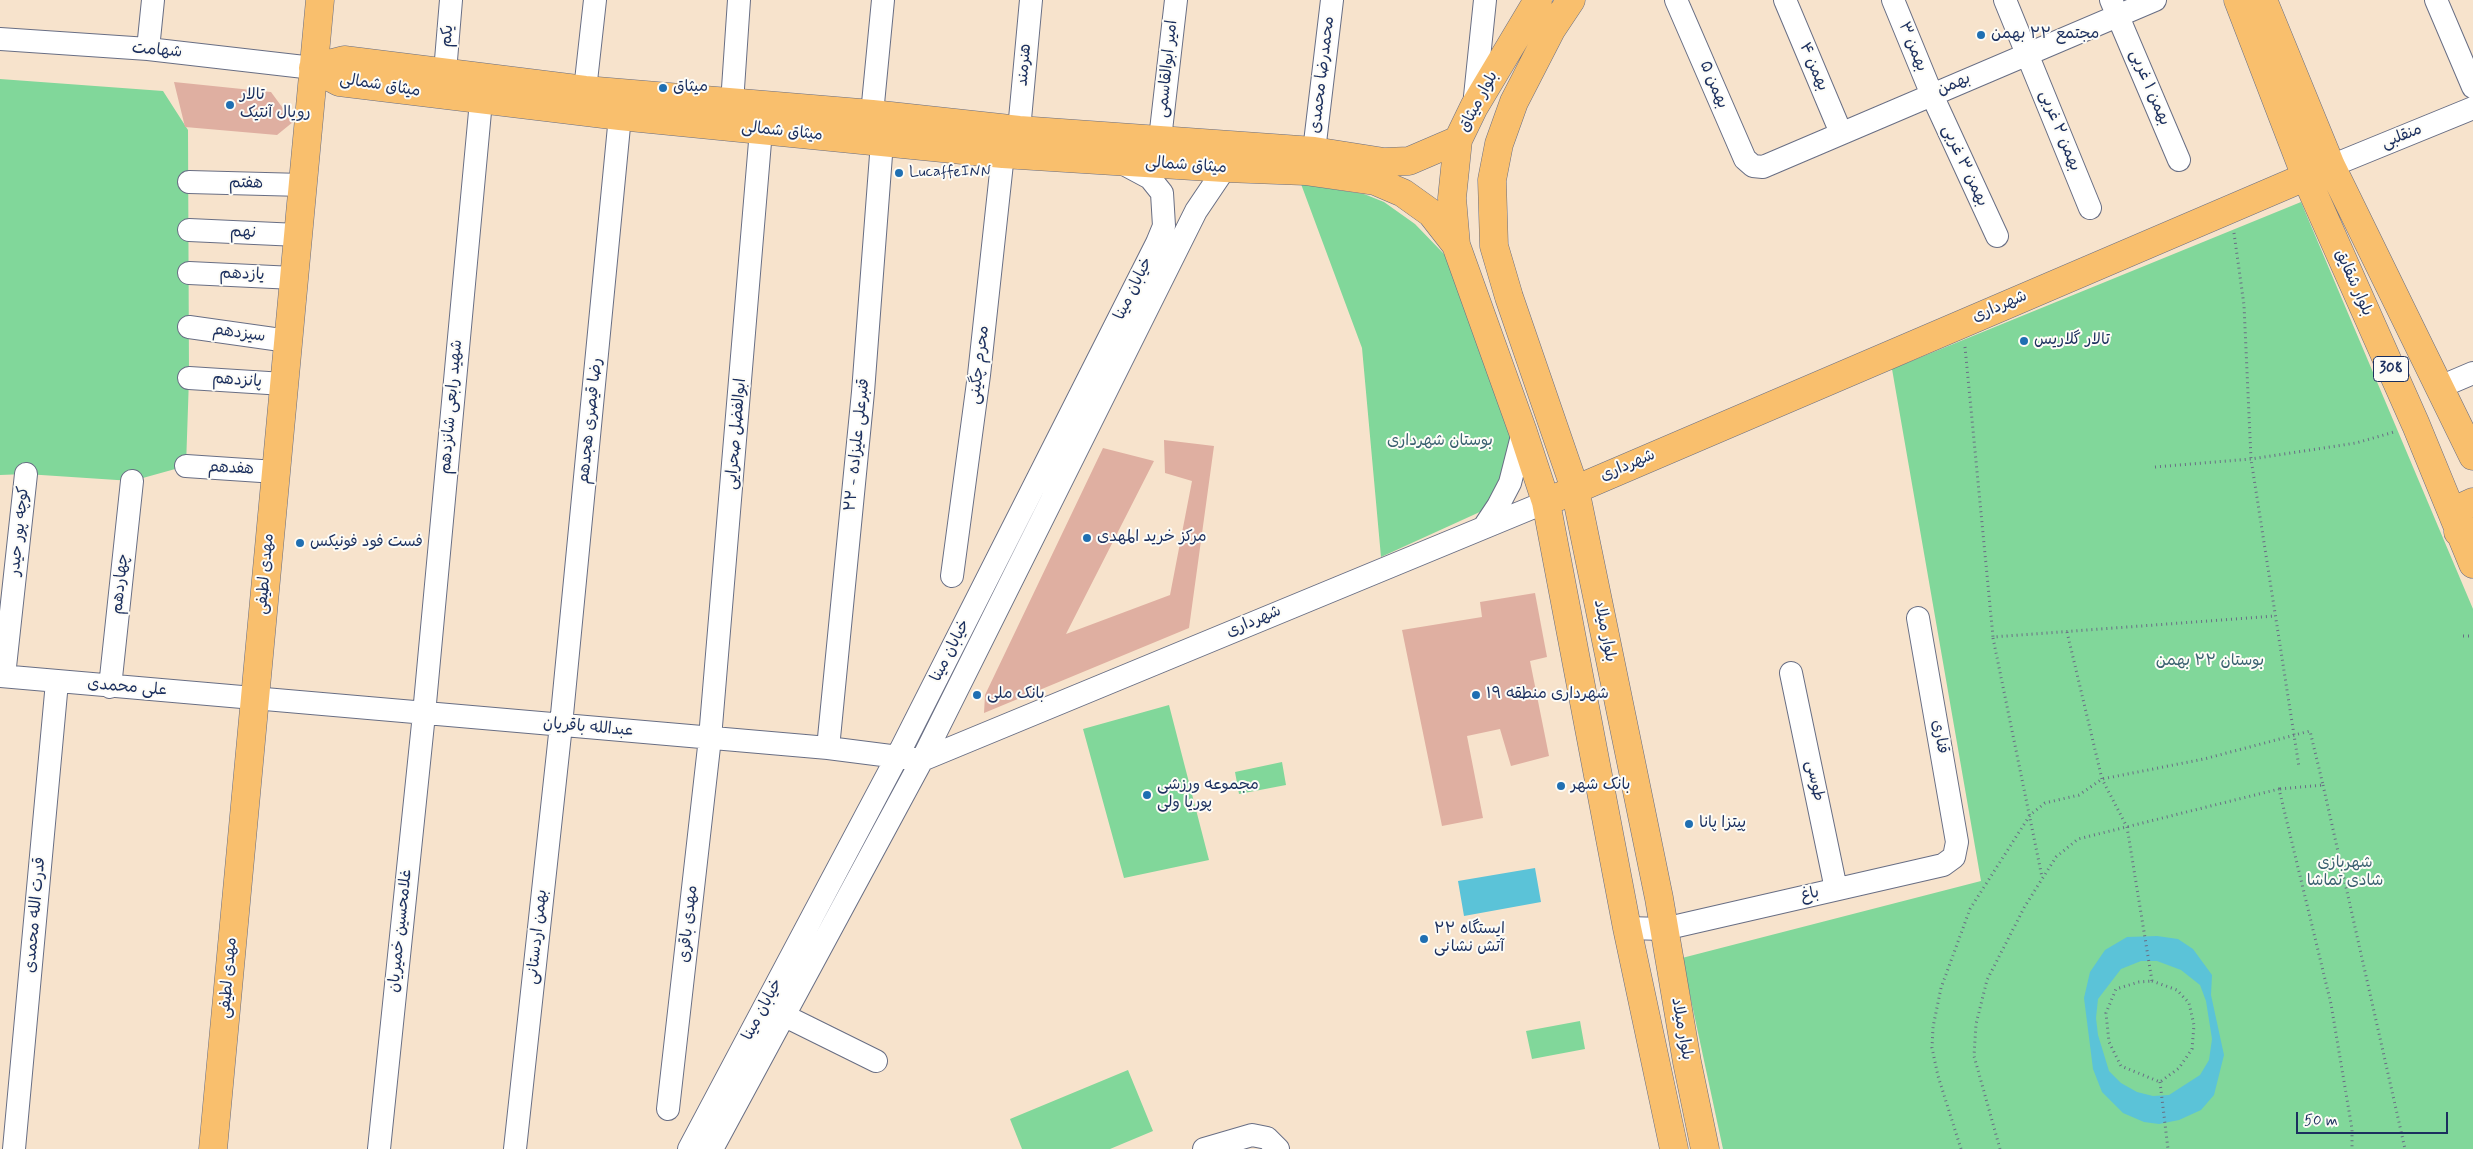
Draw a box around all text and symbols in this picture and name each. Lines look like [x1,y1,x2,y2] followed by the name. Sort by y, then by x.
[1306,15,1340,135] street label: محمدرضا محمدی
[1153,19,1183,119] street label: امیر ابوالقاسمی
[1893,19,1931,75] street label: بهمن ۳
[437,24,459,48] street label: یکم
[1991,25,2099,45] place label: مجتمع ۲۲ بهمن
[1975,29,1987,41] marker: مجتمع ۲۲ بهمن
[131,39,183,63] street label: شهامت
[1794,40,1832,94] street label: بهمن ۴
[1014,43,1036,87] street label: هنرمند
[2124,47,2174,129] street label: بهمن ۱ غربی
[1694,58,1732,112] street label: بهمن ۵
[1455,68,1503,136] street label: بلوار میثاق
[1934,69,1974,101] street label: بهمن
[338,70,422,102] street label: میثاق شمالی
[673,78,708,98] place label: میثاق
[657,82,669,94] marker: میثاق
[240,86,311,124] place label: تالار رویال آنتیک
[2034,88,2084,174] street label: بهمن ۲ غربی
[224,99,236,111] marker: تالار رویال آنتیک
[740,118,824,146] street label: میثاق شمالی
[2379,120,2425,154] street label: منقلبی
[1937,122,1991,210] street label: بهمن ۳ غربی
[1145,154,1227,178] street label: میثاق شمالی
[909,163,991,183] place label: LucaffeINN
[893,167,905,179] marker: LucaffeINN
[229,174,263,194] street label: هفتم
[230,223,256,243] street label: نهم
[2330,247,2376,319] street label: بلوار شقایق
[1111,255,1157,323] street label: خیابان مینا
[219,265,265,285] street label: یازدهم
[1970,287,2030,327] street label: شهرداری
[211,321,267,347] street label: سیزدهم
[966,325,994,405] street label: محرم چگینی
[2034,331,2110,351] place label: تالار گلاریس
[2018,335,2030,347] marker: تالار گلاریس
[437,339,467,475] street label: شهید رابعی شانزدهم
[2374,356,2408,382] road number: 308
[575,357,607,485] street label: رضا قیصری هجدهم
[211,370,263,392] street label: پانزدهم
[723,378,751,490] street label: ابوالفضل صحرایی
[841,378,875,512] street label: قنبرعلی علیزاده - ۲۲
[1387,432,1493,452] park label: بوستان شهرداری
[1598,446,1658,486] street label: شهرداری
[207,458,255,480] street label: هفدهم
[6,485,34,577] street label: کوچه پور حیدر
[1097,528,1207,548] place label: مرکز خرید المهدی
[1081,532,1093,544] marker: مرکز خرید المهدی
[253,533,279,615] street label: مهدی لطیفی
[310,533,423,553] place label: فست فود فونیکس
[294,537,306,549] marker: فست فود فونیکس
[108,553,134,615] street label: چهاردهم
[1589,598,1619,664] street label: بلوار میلاد
[1224,602,1284,642] street label: شهرداری
[927,617,975,685] street label: خیابان مینا
[2156,652,2264,672] park label: بوستان ۲۲ بهمن
[86,675,168,701] street label: علی محمدی
[987,685,1045,705] place label: بانک ملی
[1486,685,1609,705] place label: شهرداری منطقه ۱۹
[971,689,983,701] marker: بانک ملی
[1470,689,1482,701] marker: شهرداری منطقه ۱۹
[542,714,634,742] street label: عبدالله باقریان
[1927,719,1951,755] street label: قناری
[1800,759,1828,803] street label: طوسی
[1157,776,1259,814] place label: مجموعه ورزشی پوریا ولی
[1571,776,1630,796] place label: بانک شهر
[1555,780,1567,792] marker: بانک شهر
[1141,789,1153,801] marker: مجموعه ورزشی پوریا ولی
[1699,814,1746,834] place label: پیتزا پانا
[1683,818,1695,830] marker: پیتزا پانا
[2307,854,2383,892] park label: شهربازی شادی تماشا
[21,856,51,974] street label: قدرت الله محمدی
[385,868,417,994] street label: غلامحسین خمیریان
[675,884,703,964] street label: مهدی باقری
[1799,884,1821,906] street label: باغ
[523,889,553,985] street label: بهمن اردستانی
[1434,920,1505,958] place label: ایستگاه ۲۲ آتش نشانی
[1418,933,1430,945] marker: ایستگاه ۲۲ آتش نشانی
[216,937,242,1019] street label: مهدی لطیفی
[739,976,787,1044] street label: خیابان مینا
[1666,996,1696,1062] street label: بلوار میلاد
[2298,1102,2450,1134] scale bar
[2304,1111,2338,1131] text: 50 m

